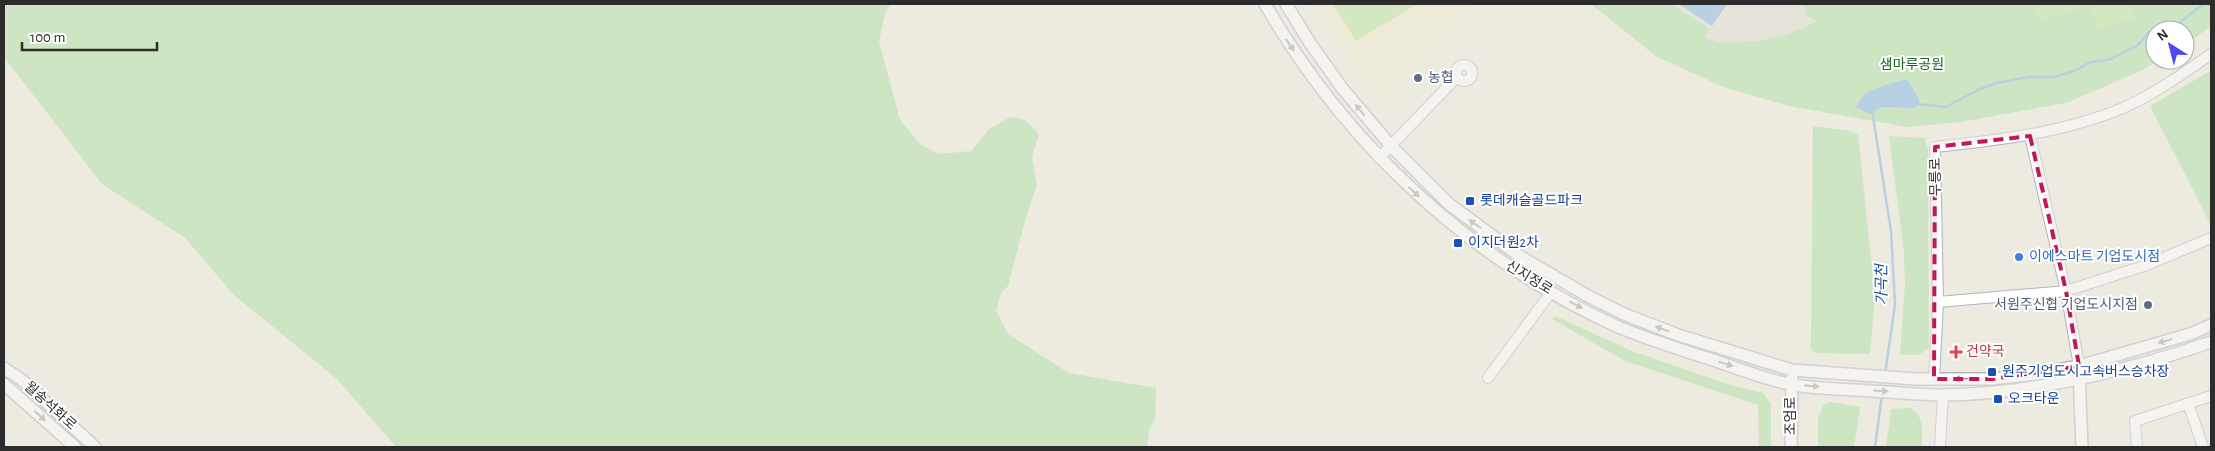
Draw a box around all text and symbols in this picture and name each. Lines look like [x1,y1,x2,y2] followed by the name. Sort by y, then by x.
[22,20,158,52] scale bar
[2145,20,2195,70] north arrow
[2155,27,2171,44] text: N
[30,30,65,45] text: 100 m
[1285,39,1295,52] one-way arrow
[1880,57,1944,72] park label: 샘마루공원
[1428,70,1454,85] place label: 농협
[1412,72,1424,84] marker: 농협
[1355,104,1366,117] one-way arrow
[1929,157,1943,196] street label: 무릉로
[1408,186,1420,198] one-way arrow
[1480,193,1583,208] place label: 롯데캐슬골드파크
[1464,195,1476,207] marker: 롯데캐슬골드파크
[1468,219,1482,229] one-way arrow
[1468,235,1539,250] place label: 이지더원2차
[1452,237,1464,249] marker: 이지더원2차
[2029,249,2160,264] place label: 이에스마트 기업도시점
[2013,251,2025,263] marker: 이에스마트 기업도시점
[1503,258,1555,297] street label: 신지정로
[1873,262,1890,306] water label: 가곡천
[1994,297,2138,312] place label: 서원주신협 기업도시지점
[2142,299,2154,311] marker: 서원주신협 기업도시지점
[1569,300,1582,309] one-way arrow
[1655,325,1670,332] one-way arrow
[2158,337,2173,345] one-way arrow
[1966,344,2005,359] place label: 건약국
[1950,346,1962,358] marker: 건약국
[1719,361,1734,369] one-way arrow
[2002,364,2170,379] place label: 원주기업도시고속버스승차장
[1986,366,1998,378] marker: 원주기업도시고속버스승차장
[1953,375,1969,383] one-way arrow
[21,379,79,433] street label: 월송석화로
[1804,383,1820,391] one-way arrow
[1873,388,1889,396] one-way arrow
[2008,391,2060,406] place label: 오크타운
[1992,393,2004,405] marker: 오크타운
[1783,397,1798,435] street label: 조엄로
[33,410,46,421] one-way arrow

